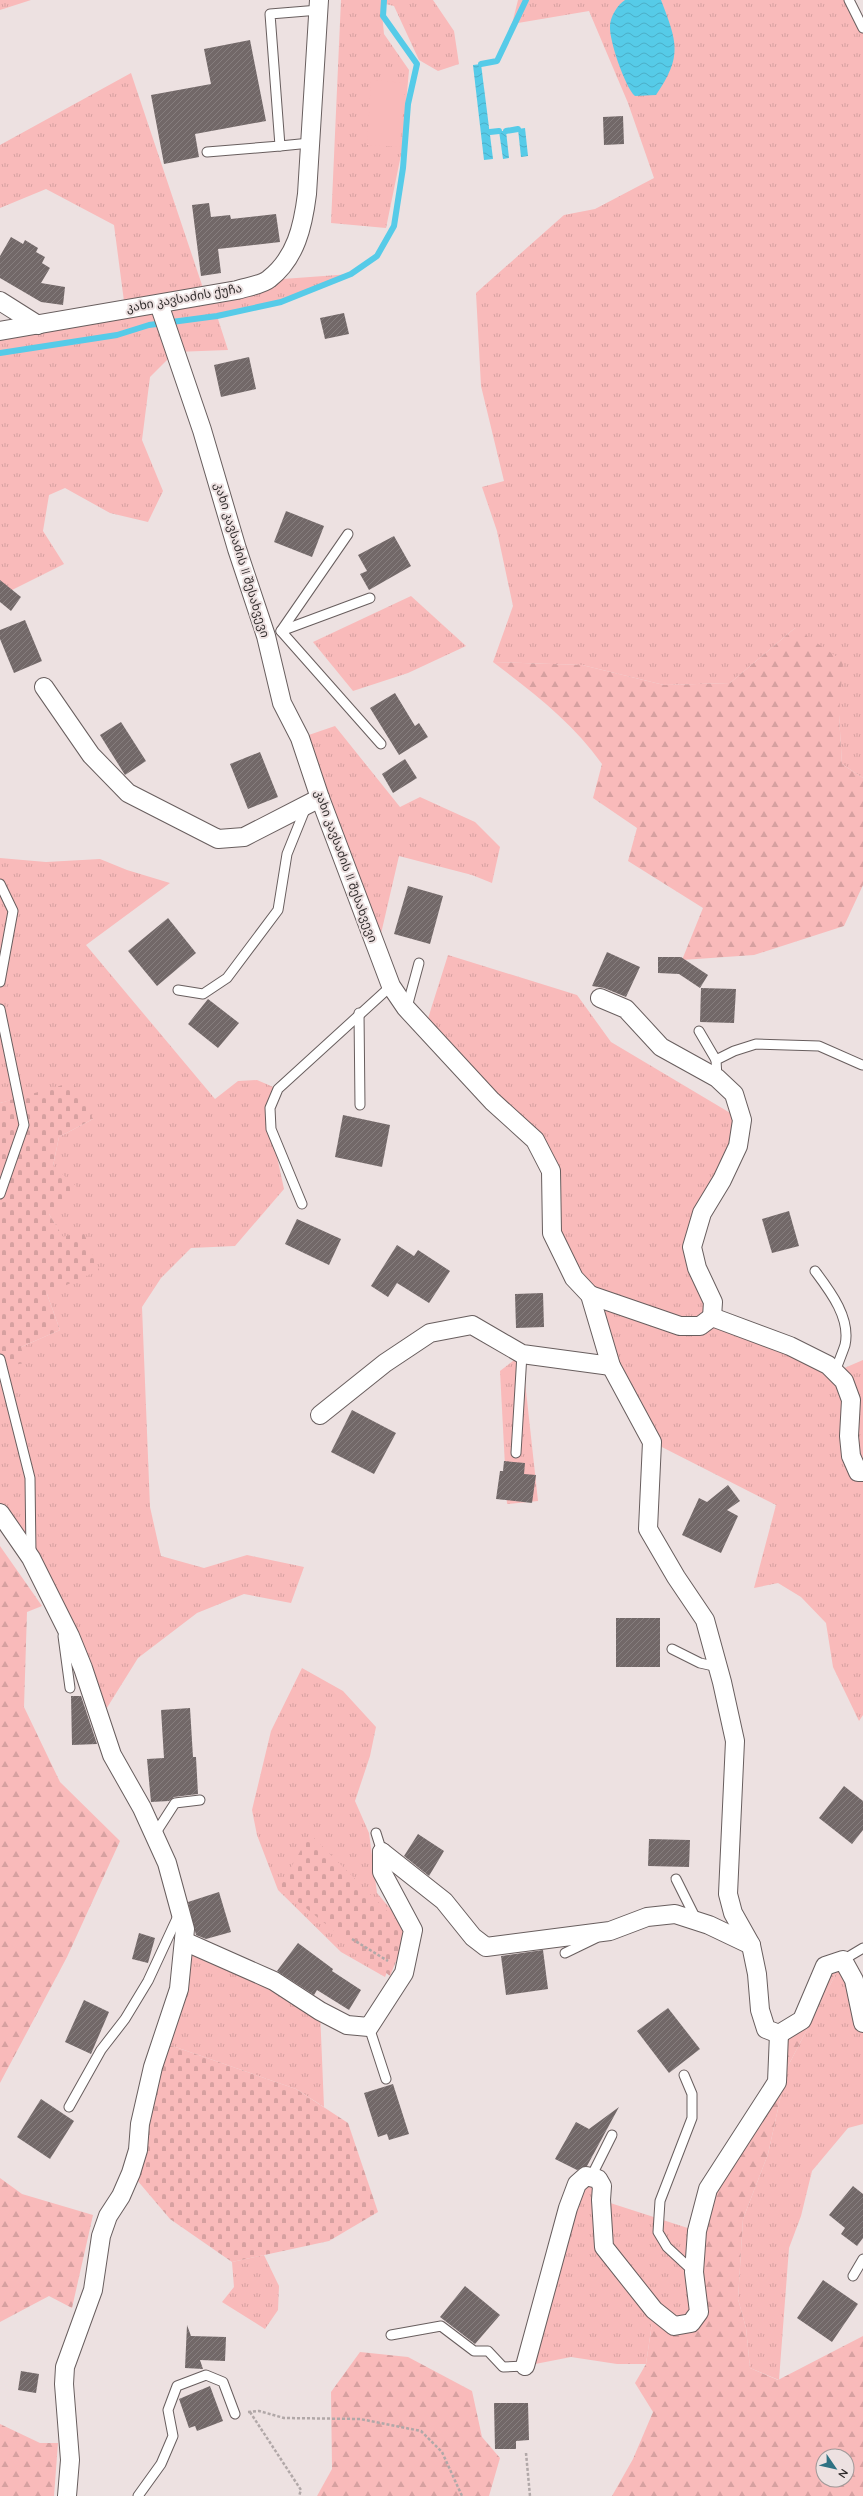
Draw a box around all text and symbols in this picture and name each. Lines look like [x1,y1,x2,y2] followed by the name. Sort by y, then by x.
[125,280,243,315] street label: კახი კავსაძის ქუჩა
[212,481,273,639] street label: კახი კავსაძის II შესახვევი
[312,788,381,944] street label: კახი კავსაძის II შესახვევი
[815,2448,855,2488] north arrow
[835,2466,851,2481] text: N

